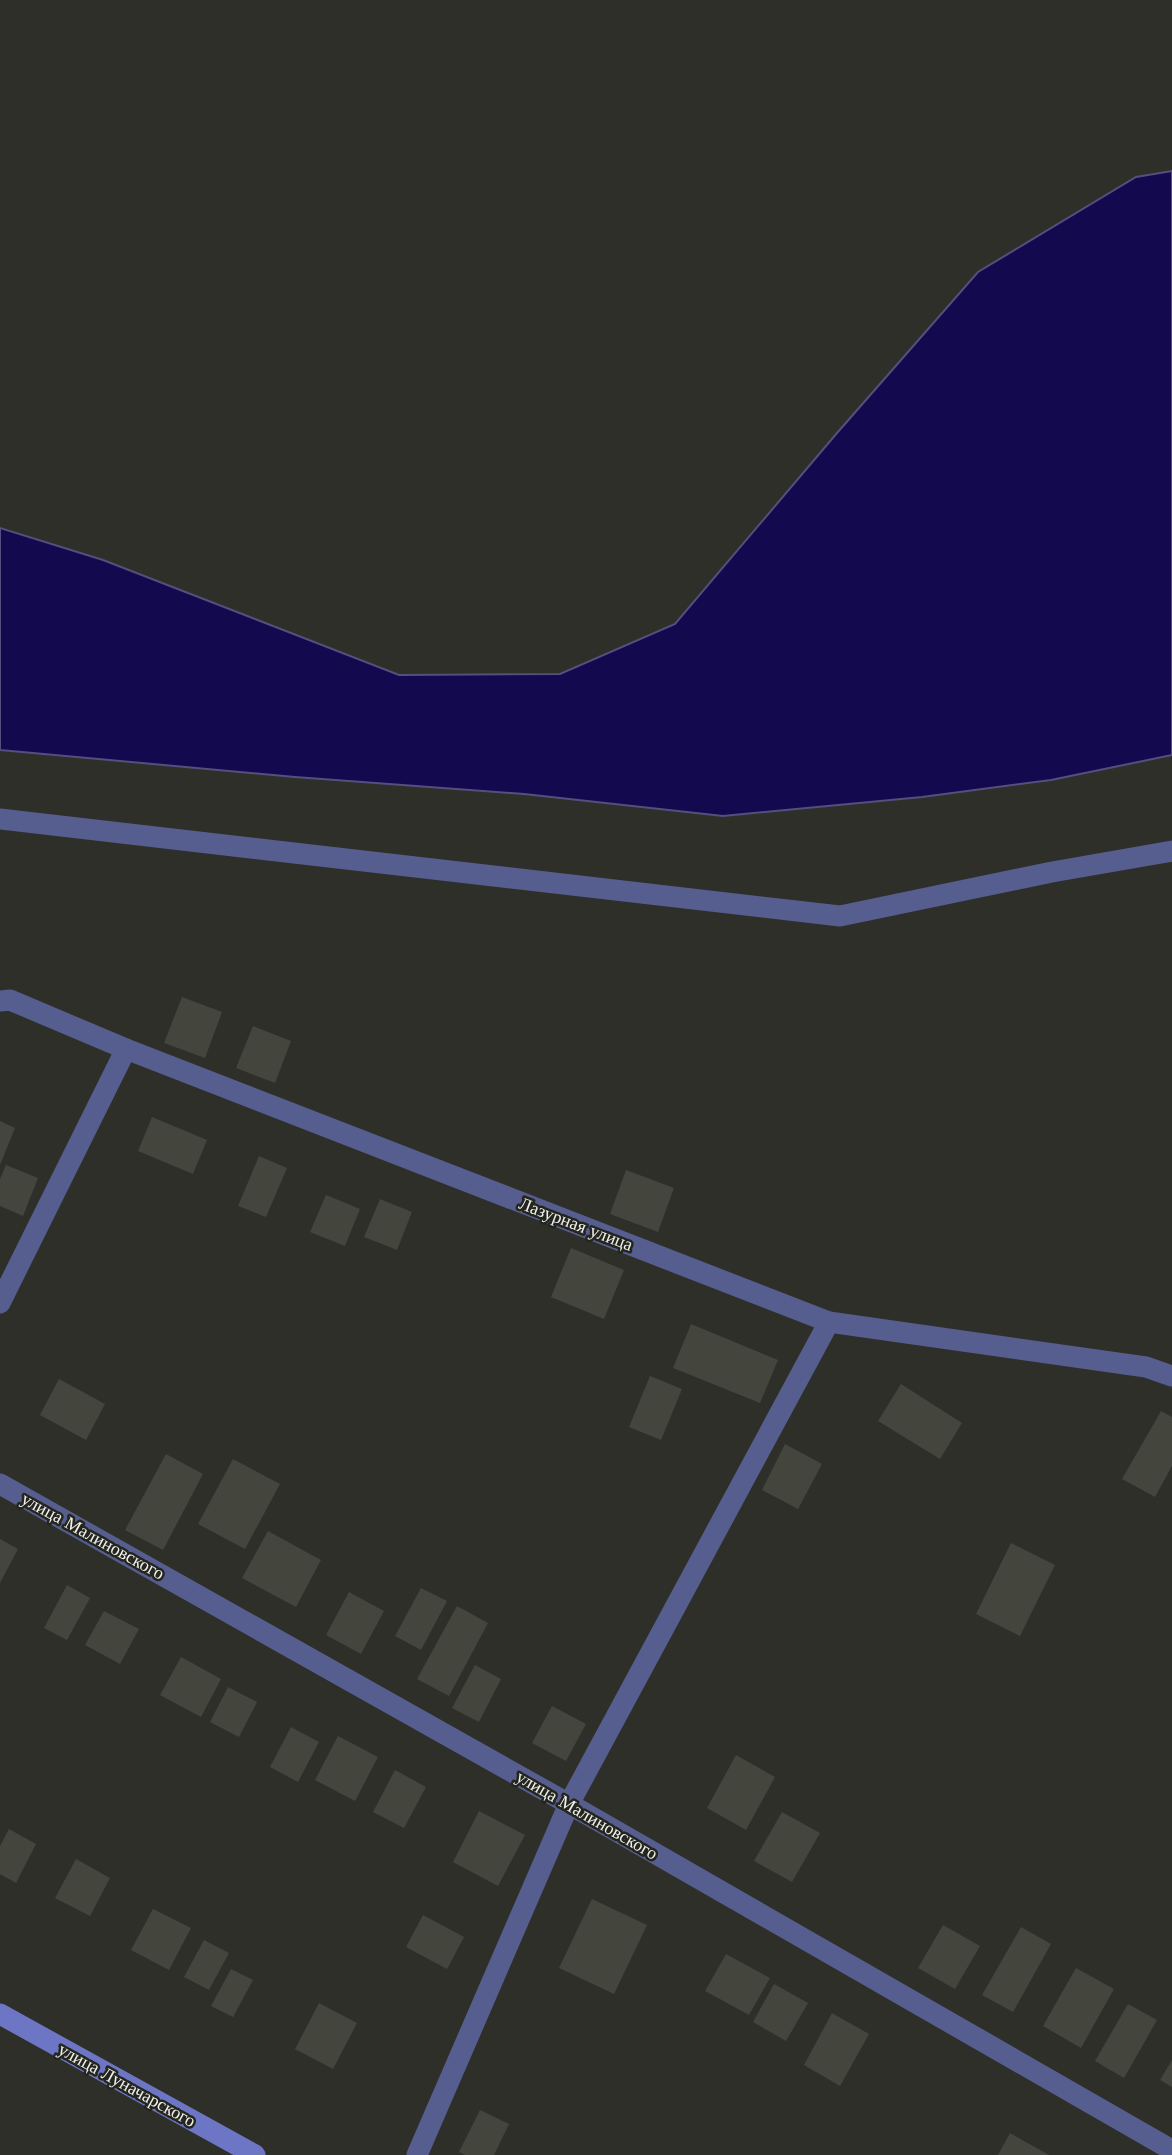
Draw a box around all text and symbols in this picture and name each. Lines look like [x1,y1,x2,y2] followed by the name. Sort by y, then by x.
[516,1192,636,1256] street label: Лазурная улица
[18,1488,168,1584] street label: улица Малиновского
[512,1765,662,1865] street label: улица Малиновского
[54,2038,200,2132] street label: улица Луначарского

